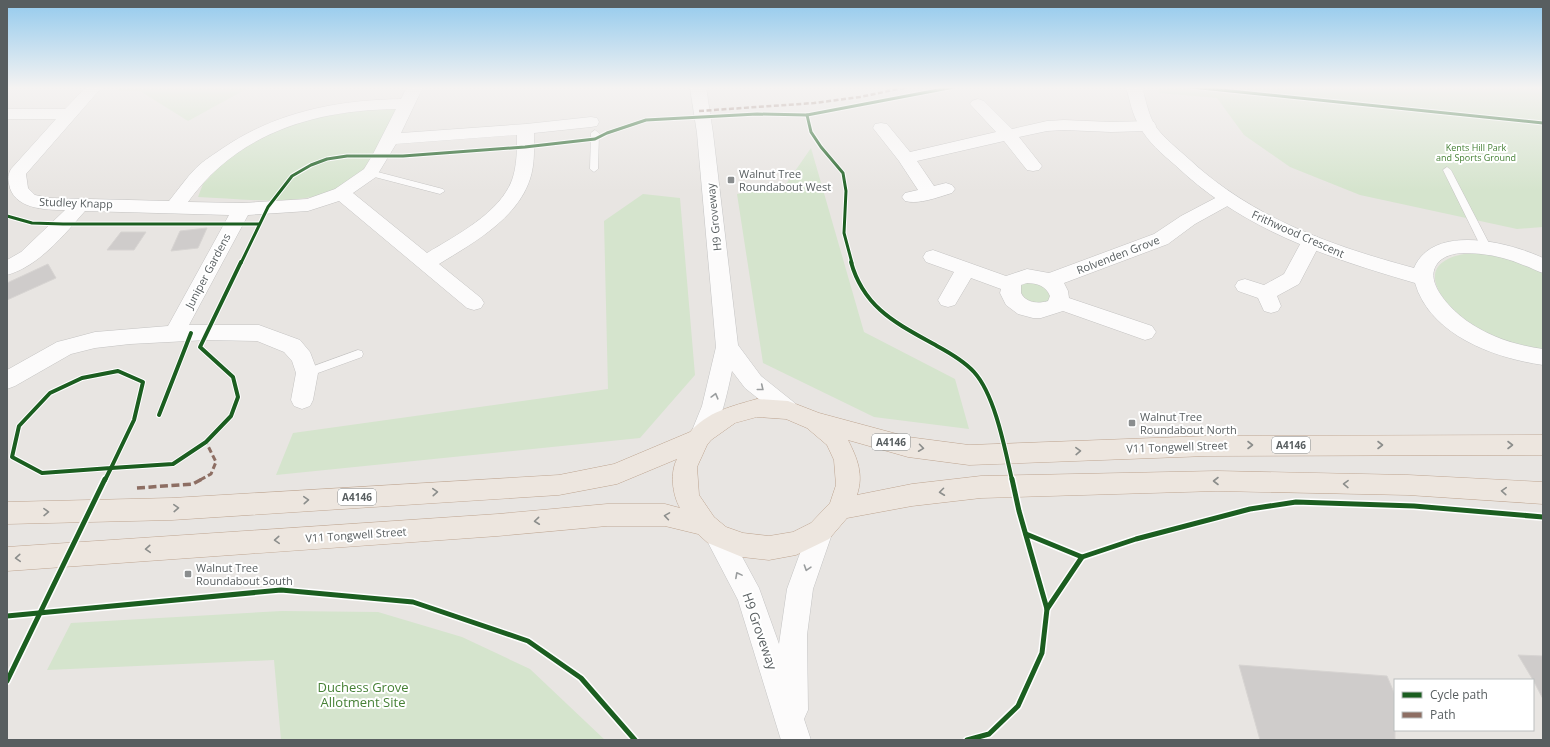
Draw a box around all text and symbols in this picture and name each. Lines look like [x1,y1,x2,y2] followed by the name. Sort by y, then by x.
[1436,141,1516,164] park label: Kents Hill Park and Sports Ground
[739,166,831,194] place label: Walnut Tree Roundabout West
[726,175,736,185] marker: Walnut Tree Roundabout West
[702,182,725,252] street label: H9 Groveway
[39,194,113,211] street label: Studley Knapp
[1250,206,1347,261] street label: Frithwood Crescent
[181,231,234,312] street label: Juniper Gardens
[1074,232,1162,277] street label: Rolvenden Grove
[756,383,763,390] one-way arrow
[711,392,719,399] one-way arrow
[1140,409,1237,437] place label: Walnut Tree Roundabout North
[1127,418,1137,428] marker: Walnut Tree Roundabout North
[872,434,910,450] road number: A4146
[1126,437,1228,456] street label: V11 Tongwell Street
[1272,437,1310,453] road number: A4146
[1247,441,1253,449] one-way arrow
[1377,441,1383,449] one-way arrow
[1507,441,1513,449] one-way arrow
[918,443,924,452] one-way arrow
[1075,446,1081,455] one-way arrow
[1213,477,1219,485] one-way arrow
[1343,479,1349,488] one-way arrow
[1501,486,1507,495] one-way arrow
[939,487,945,496] one-way arrow
[432,488,438,497] one-way arrow
[338,489,376,505] road number: A4146
[303,496,309,505] one-way arrow
[173,504,179,513] one-way arrow
[43,507,49,516] one-way arrow
[664,512,670,521] one-way arrow
[534,517,540,526] one-way arrow
[305,523,407,546] street label: V11 Tongwell Street
[274,536,280,545] one-way arrow
[145,545,151,554] one-way arrow
[15,554,21,563] one-way arrow
[196,560,293,588] place label: Walnut Tree Roundabout South
[803,564,812,571] one-way arrow
[183,569,193,579] marker: Walnut Tree Roundabout South
[735,572,743,579] one-way arrow
[738,590,782,672] street label: H9 Groveway
[317,678,409,711] park label: Duchess Grove Allotment Site
[1394,679,1534,731] legend
[1430,686,1488,703] text: Cycle path
[1430,706,1456,723] text: Path

